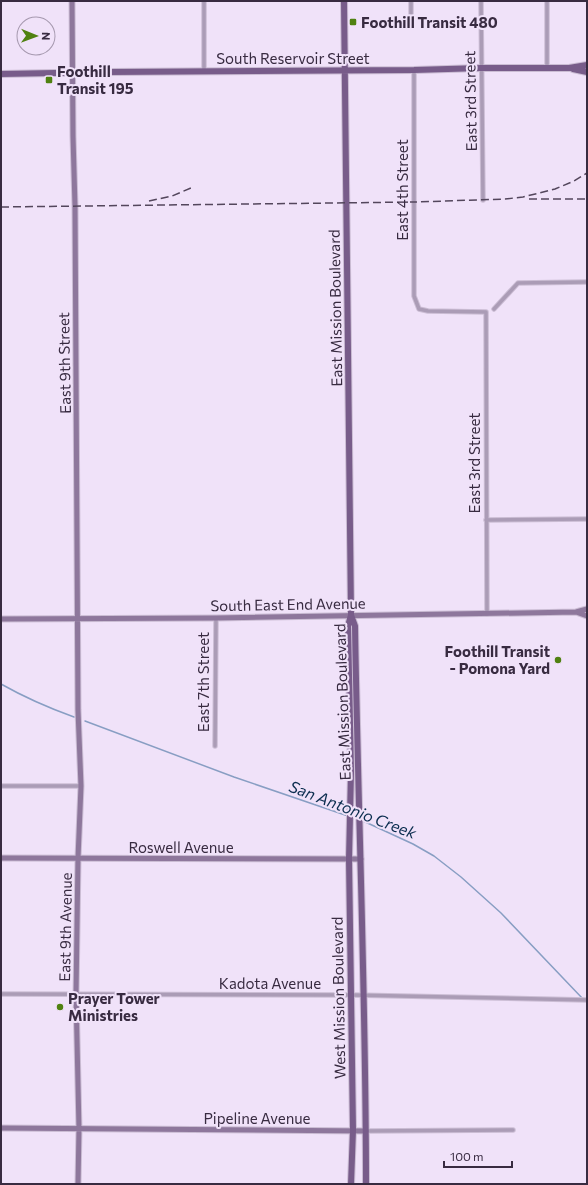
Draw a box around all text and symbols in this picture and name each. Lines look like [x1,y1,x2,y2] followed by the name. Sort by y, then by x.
[361,13,498,31] place label: Foothill Transit 480
[16,16,56,56] north arrow
[348,17,358,27] marker: Foothill Transit 480
[40,32,53,40] text: N
[216,49,370,67] street label: South Reservoir Street
[460,50,480,152] street label: East 3rd Street
[57,62,134,97] place label: Foothill Transit 195
[44,75,54,85] marker: Foothill Transit 195
[393,139,411,241] street label: East 4th Street
[325,229,345,387] street label: East Mission Boulevard
[54,312,74,414] street label: East 9th Street
[465,413,483,513] street label: East 3rd Street
[210,594,366,614] street label: South East End Avenue
[330,623,354,781] street label: East Mission Boulevard
[194,632,212,732] street label: East 7th Street
[445,642,550,677] place label: Foothill Transit - Pomona Yard
[553,655,563,665] marker: Foothill Transit - Pomona Yard
[287,776,420,842] water label: San Antonio Creek
[128,838,234,856] street label: Roswell Avenue
[55,872,75,982] street label: East 9th Avenue
[328,917,348,1079] street label: West Mission Boulevard
[219,974,321,992] street label: Kadota Avenue
[68,989,160,1024] place label: Prayer Tower Ministries
[55,1002,65,1012] marker: Prayer Tower Ministries
[203,1109,311,1127] street label: Pipeline Avenue
[444,1143,512,1169] scale bar
[450,1149,484,1163] text: 100 m

